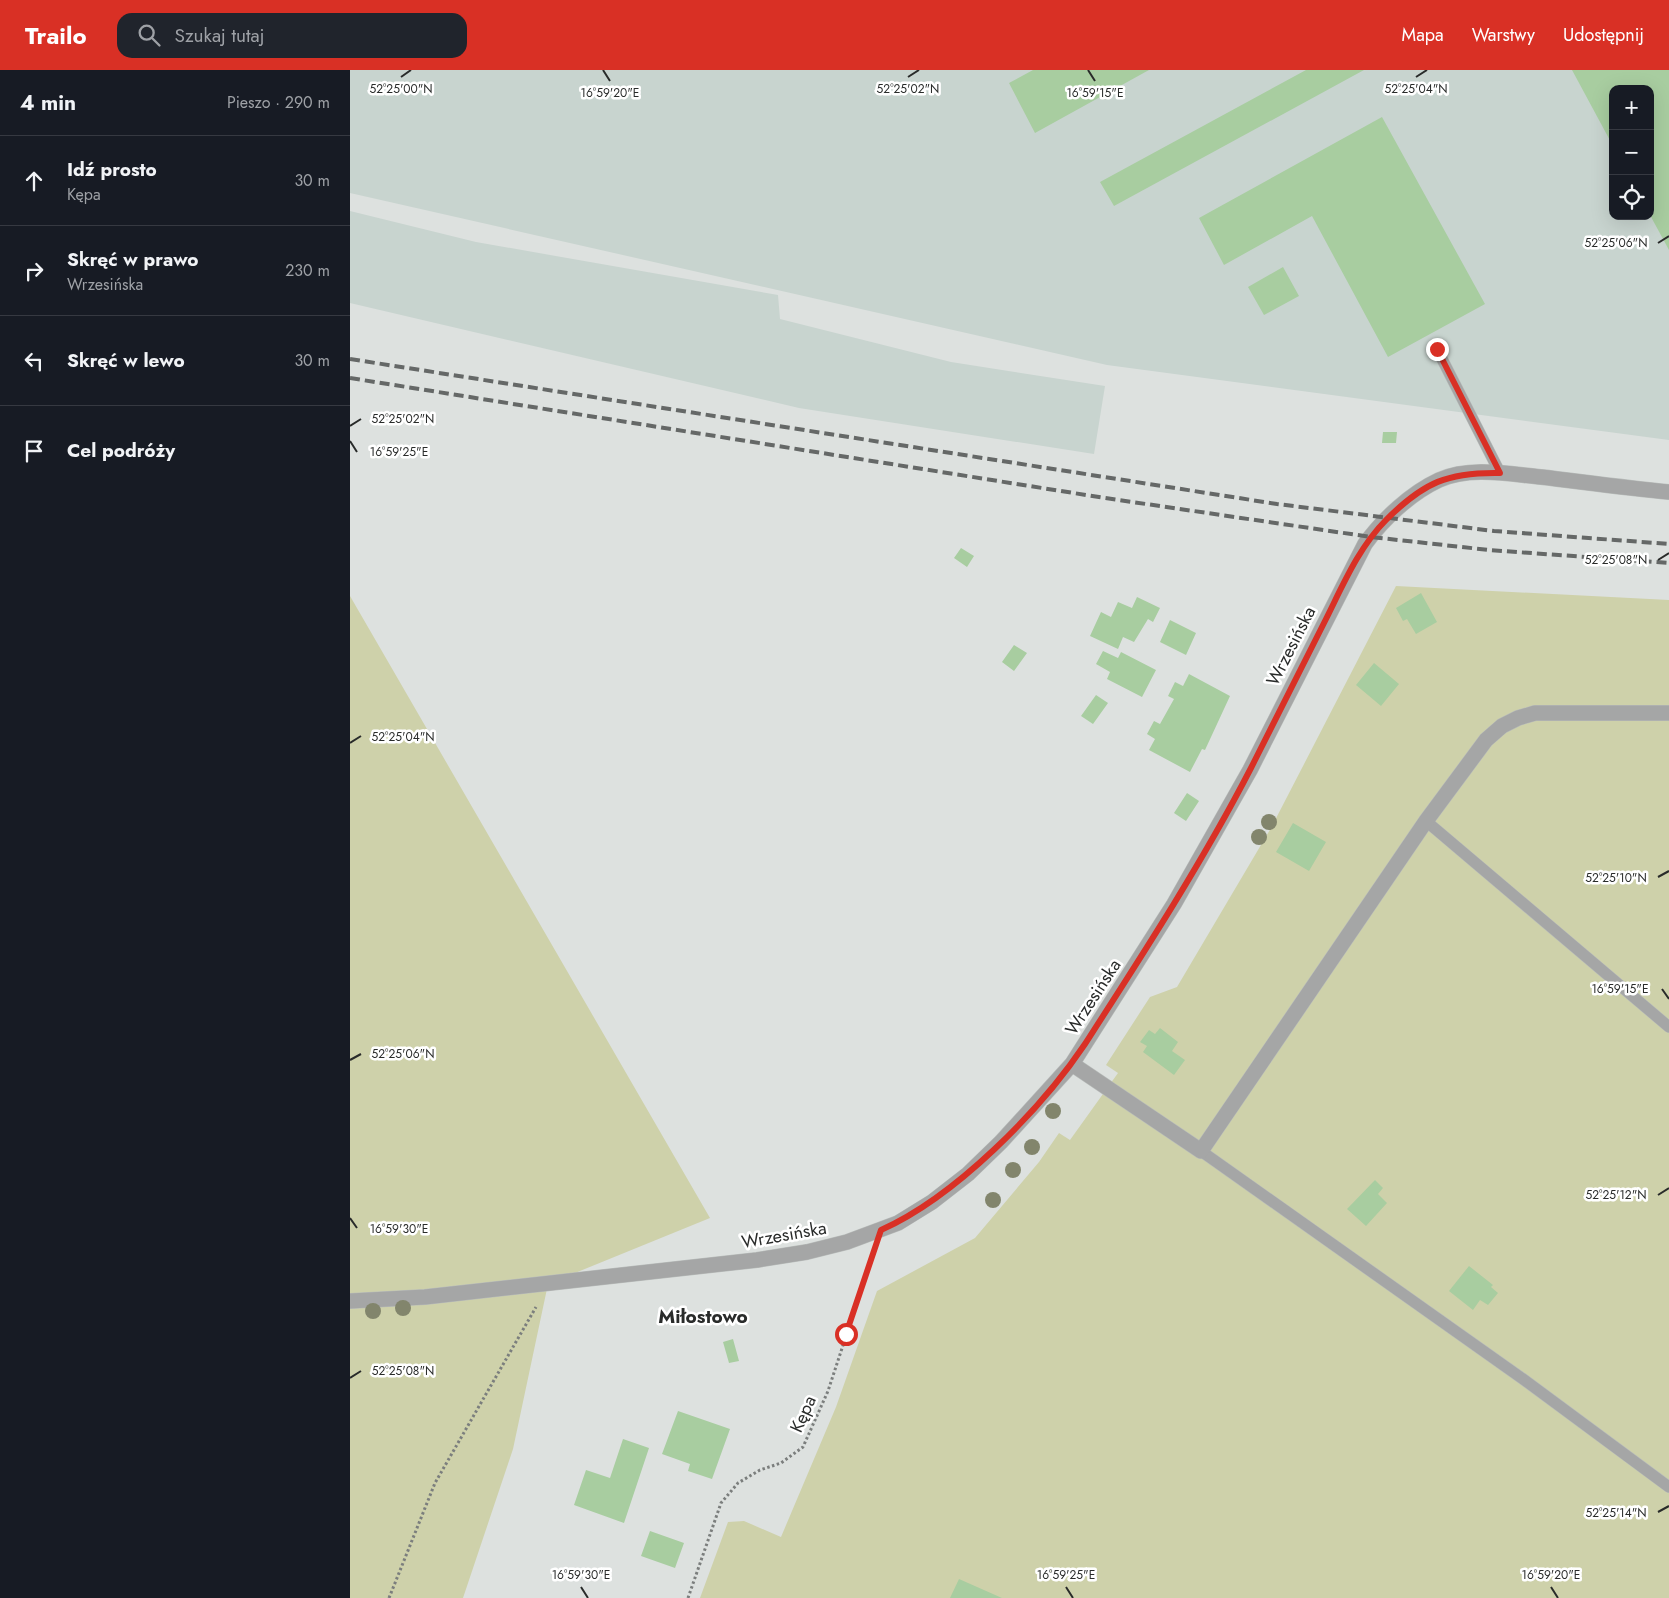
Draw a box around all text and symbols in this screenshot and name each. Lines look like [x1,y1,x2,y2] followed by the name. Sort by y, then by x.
[117,13,467,58] search box
[25,18,87,53] text: Trailo
[135,21,163,49] icon: search
[175,22,264,49] text: Szukaj tutaj
[1402,22,1444,48] text: Mapa
[1472,22,1535,48] text: Warstwy
[1563,22,1644,48] text: Udostępnij
[369,80,433,98] text: 52°25'00"N
[877,80,939,98] text: 52°25'02"N
[1384,80,1448,98] text: 52°25'04"N
[581,84,639,102] text: 16°59'20"E
[1066,84,1124,102] text: 16°59'15"E
[1609,85,1654,220] map controls
[1609,85,1654,130] button: +
[20,88,76,118] text: 4 min
[227,91,330,114] text: Pieszo · 290 m
[1609,130,1654,175] button: −
[67,156,157,183] text: Idź prosto
[20,167,48,195] icon: ahead
[294,169,330,192] text: 30 m
[1609,175,1654,220] button: locate
[67,183,101,206] text: Kępa
[1585,234,1647,252] text: 52°25'06"N
[67,246,199,273] text: Skręć w prawo
[20,257,48,285] icon: right
[285,259,330,282] text: 230 m
[67,273,143,296] text: Wrzesińska
[1426,338,1449,361] route end
[20,347,48,375] icon: left
[67,347,185,374] text: Skręć w lewo
[294,349,330,372] text: 30 m
[372,410,434,428] text: 52°25'02"N
[20,437,48,465] icon: arrive
[67,437,175,464] text: Cel podróży
[370,443,428,461] text: 16°59'25"E
[1585,551,1647,569] text: 52°25'08"N
[1260,602,1322,690] street label: Wrzesińska
[371,728,435,746] text: 52°25'04"N
[1585,869,1647,887] text: 52°25'10"N
[1059,954,1127,1040] street label: Wrzesińska
[1591,980,1649,998] text: 16°59'15"E
[372,1045,434,1063] text: 52°25'06"N
[1585,1186,1647,1204] text: 52°25'12"N
[740,1215,828,1255] street label: Wrzesińska
[370,1220,428,1238] text: 16°59'30"E
[658,1303,748,1330] district label: Miłostowo
[835,1323,858,1346] route start
[372,1362,434,1380] text: 52°25'08"N
[783,1391,823,1437] street label: Kępa
[1585,1504,1647,1522] text: 52°25'14"N
[552,1566,610,1584] text: 16°59'30"E
[1037,1566,1095,1584] text: 16°59'25"E
[1522,1566,1580,1584] text: 16°59'20"E

